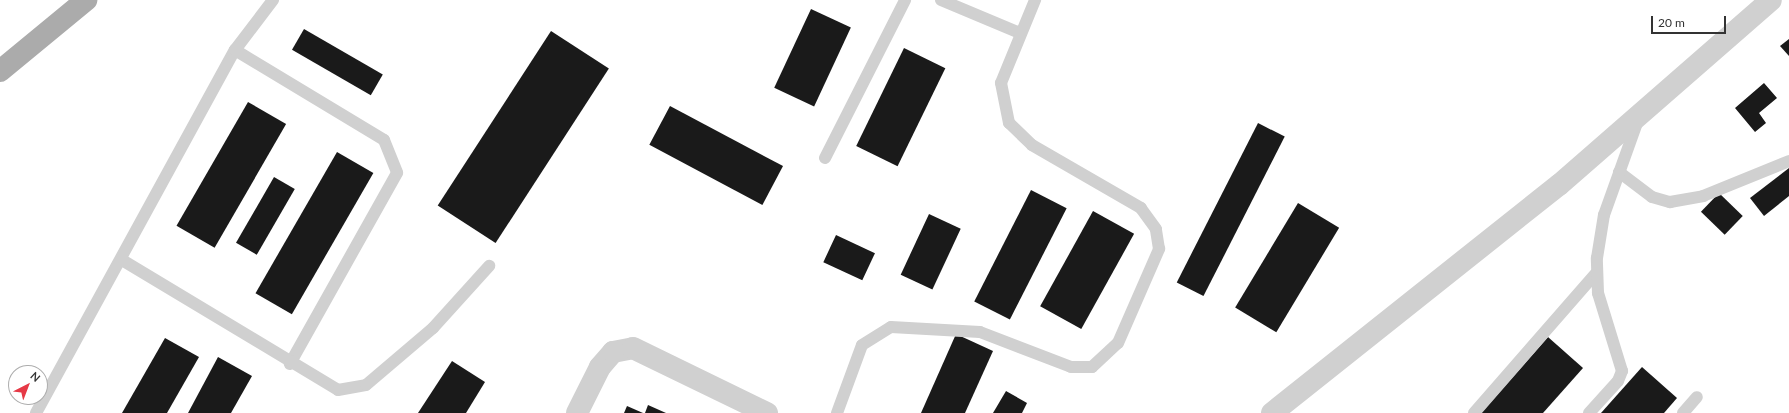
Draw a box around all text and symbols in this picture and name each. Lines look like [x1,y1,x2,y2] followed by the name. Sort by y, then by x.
[1653,8,1728,34] scale bar
[1658,15,1685,30] text: 20 m
[8,365,48,405] north arrow
[28,369,43,384] text: N

